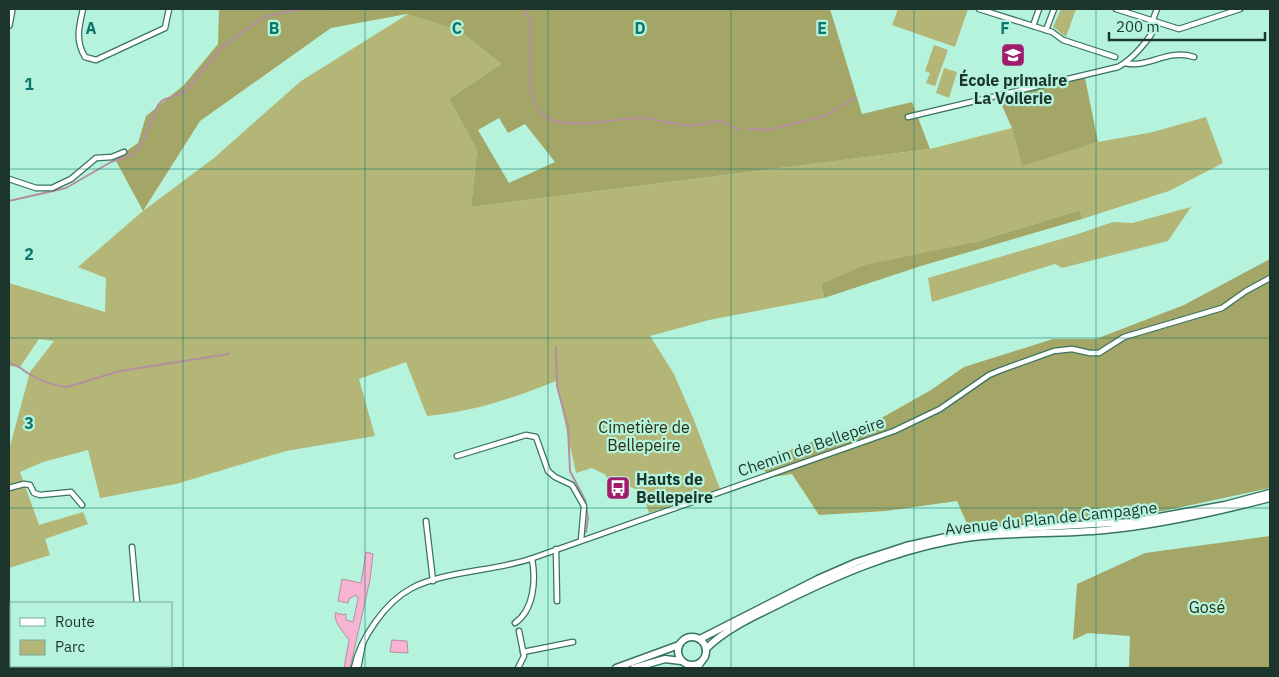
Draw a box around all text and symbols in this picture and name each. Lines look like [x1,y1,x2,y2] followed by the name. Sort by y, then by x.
[1109,10,1265,42] scale bar
[1116,17,1160,36] text: 200 m
[86,18,97,38] text: A
[269,18,280,38] text: B
[452,18,462,38] text: C
[634,18,646,38] text: D
[817,18,827,38] text: E
[1000,18,1010,38] text: F
[1000,42,1026,68] school or university icon: École primaire La Voilerie
[959,69,1067,108] place label: École primaire La Voilerie
[24,74,34,94] text: 1
[24,244,34,264] text: 2
[735,411,887,480] street label: Chemin de Bellepeire
[24,413,34,433] text: 3
[598,417,690,455] park label: Cimetière de Bellepeire
[636,469,713,507] place label: Hauts de Bellepeire
[605,475,631,501] bus stop icon: Hauts de Bellepeire
[944,497,1158,539] street label: Avenue du Plan de Campagne
[1189,597,1226,617] park label: Gosé
[10,602,172,667] legend
[55,612,95,631] text: Route
[55,637,85,656] text: Parc

